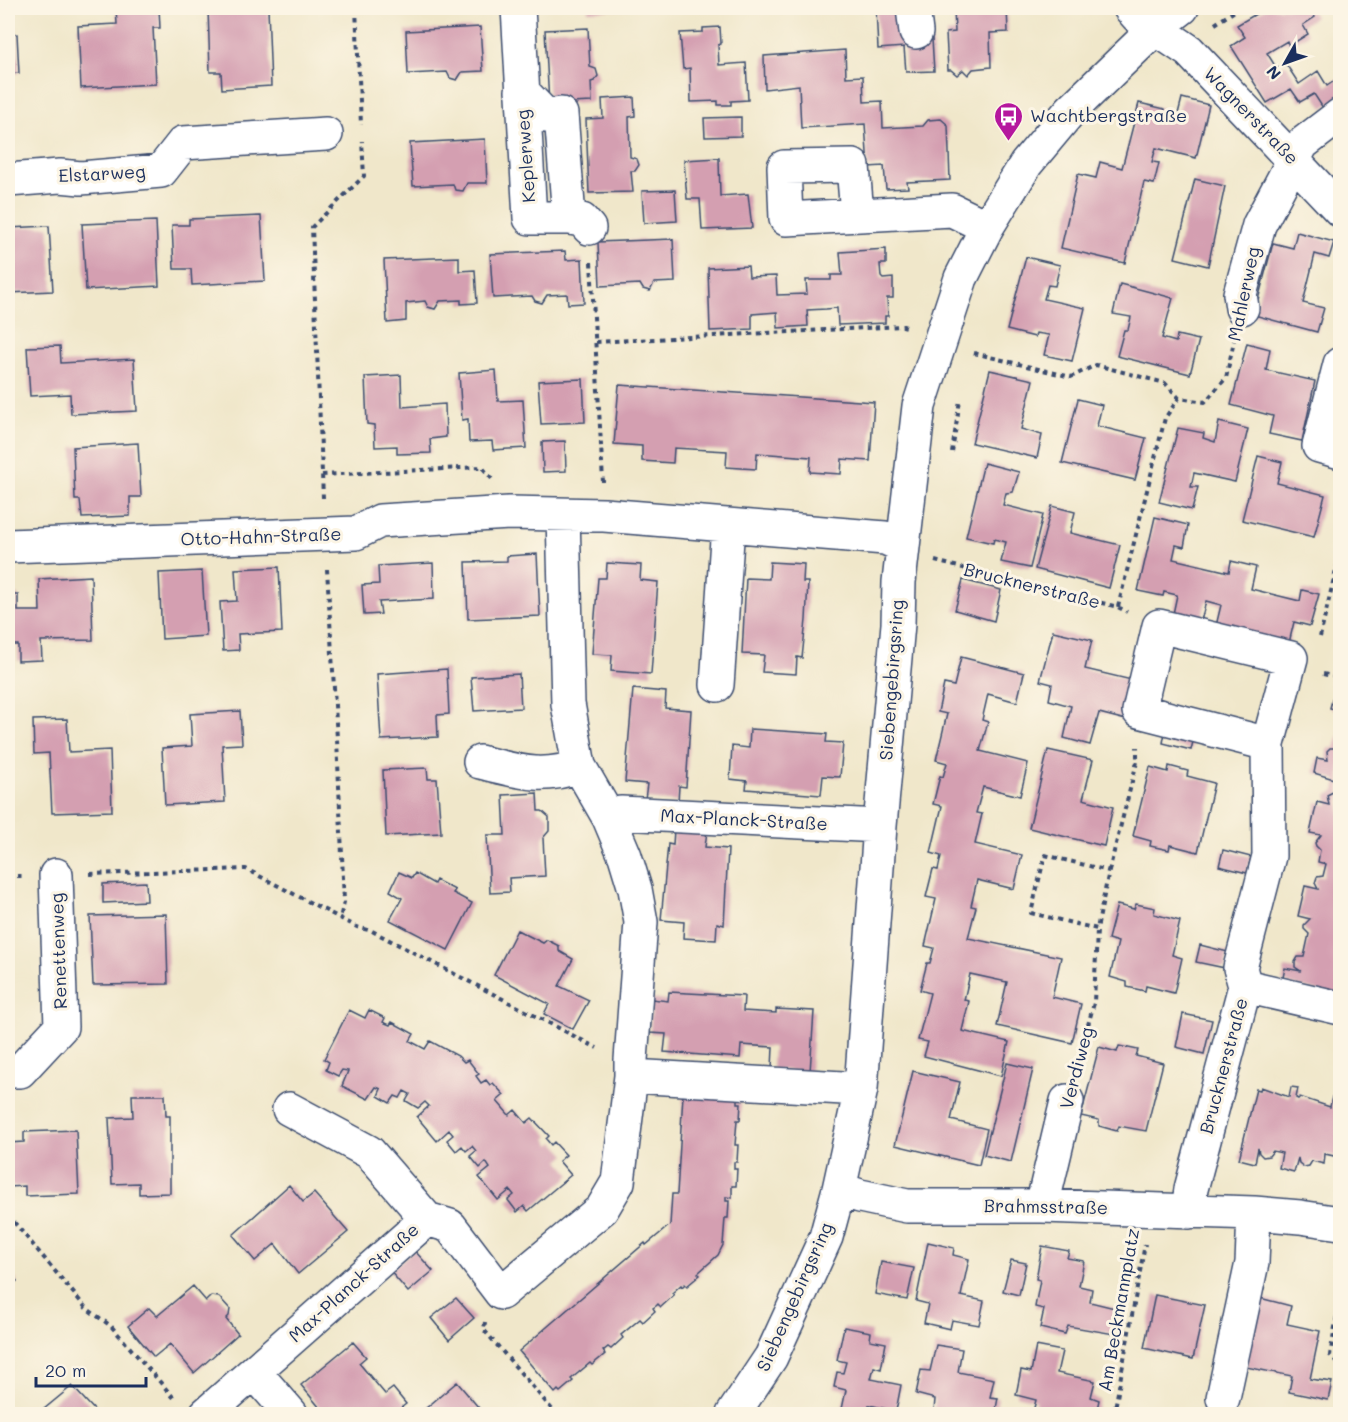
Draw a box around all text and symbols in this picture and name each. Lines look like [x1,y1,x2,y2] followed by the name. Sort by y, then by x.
[1255,33,1315,93] north arrow
[1199,61,1304,169] street label: Wagnerstraße
[1261,62,1285,84] text: N
[993,100,1025,142] bus stop icon: Wachtbergstraße
[1030,103,1187,127] place label: Wachtbergstraße
[510,109,540,204] street label: Keplerweg
[58,159,146,187] street label: Elstarweg
[1221,244,1265,343] street label: Mahlerweg
[180,521,342,551] street label: Otto-Hahn-Straße
[962,556,1103,614] street label: Brucknerstraße
[873,599,909,761] street label: Siebengebirgsring
[660,803,828,835] street label: Max-Planck-Straße
[44,892,72,1010] street label: Renettenweg
[1193,995,1253,1136] street label: Brucknerstraße
[1054,1024,1099,1112] street label: Verdiweg
[984,1193,1108,1219] street label: Brahmsstraße
[283,1217,424,1347] street label: Max-Planck-Straße
[750,1218,838,1375] street label: Siebengebirgsring
[1092,1226,1144,1393] street label: Am Beckmannplatz
[36,1350,146,1388] scale bar
[45,1358,86,1382] text: 20 m

